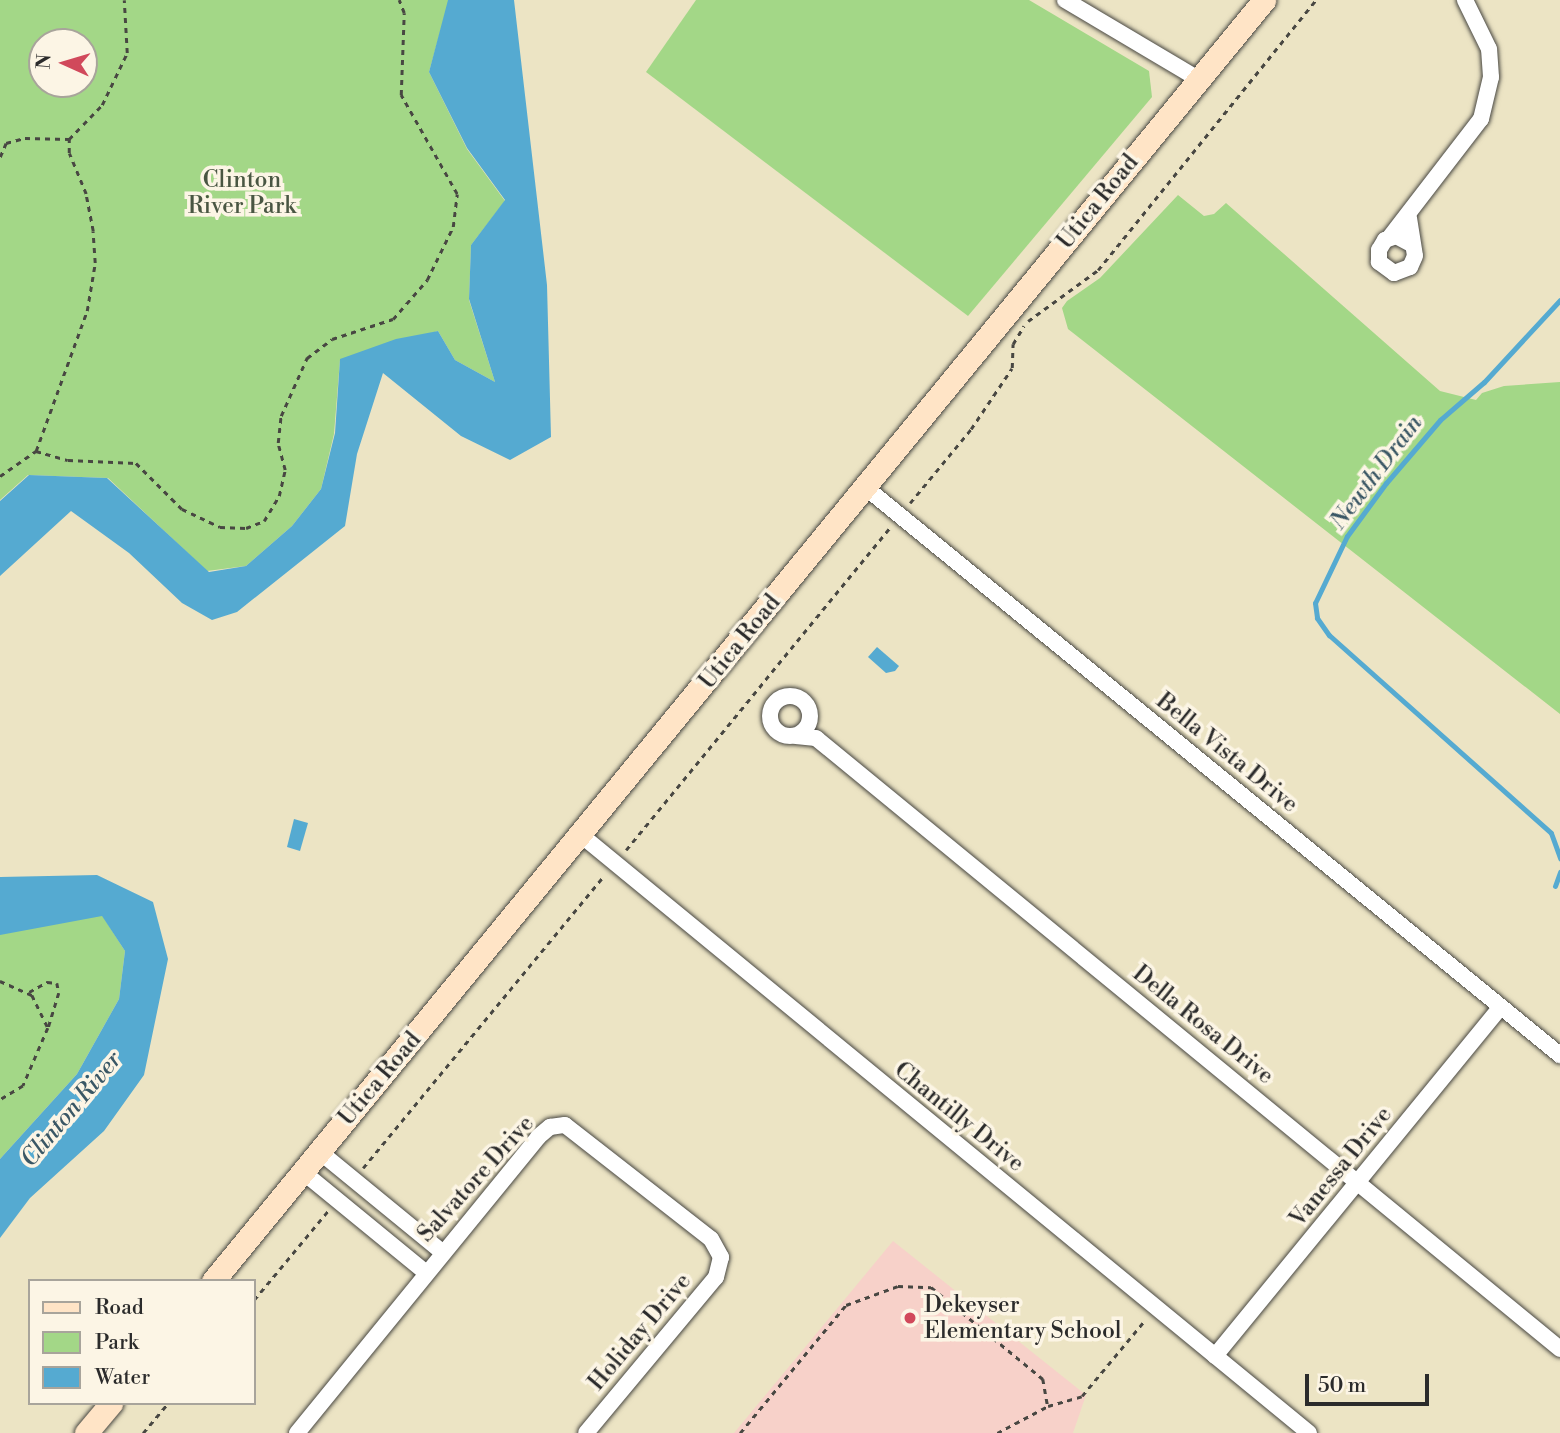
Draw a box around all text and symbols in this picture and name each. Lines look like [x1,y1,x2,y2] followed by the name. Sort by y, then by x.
[28,28,98,98] north arrow
[32,53,57,70] text: N
[1052,149,1144,255] street label: Utica Road
[188,166,296,220] park label: Clinton River Park
[1325,410,1429,536] water label: Newth Drain
[694,589,786,695] street label: Utica Road
[1151,687,1303,819] street label: Bella Vista Drive
[1127,960,1279,1090] street label: Della Rosa Drive
[333,1027,427,1131] street label: Utica Road
[15,1046,129,1174] water label: Clinton River
[889,1056,1029,1178] street label: Chantilly Drive
[1284,1101,1398,1233] street label: Vanessa Drive
[412,1110,540,1248] street label: Salvatore Drive
[583,1268,697,1396] street label: Holiday Drive
[28,1279,256,1405] legend
[924,1291,1122,1345] place label: Dekeyser Elementary School
[95,1295,144,1321] text: Road
[902,1310,918,1326] marker: Dekeyser Elementary School
[95,1330,139,1356] text: Park
[1308,1360,1432,1404] scale bar
[95,1365,150,1391] text: Water
[1318,1373,1366,1399] text: 50 m

